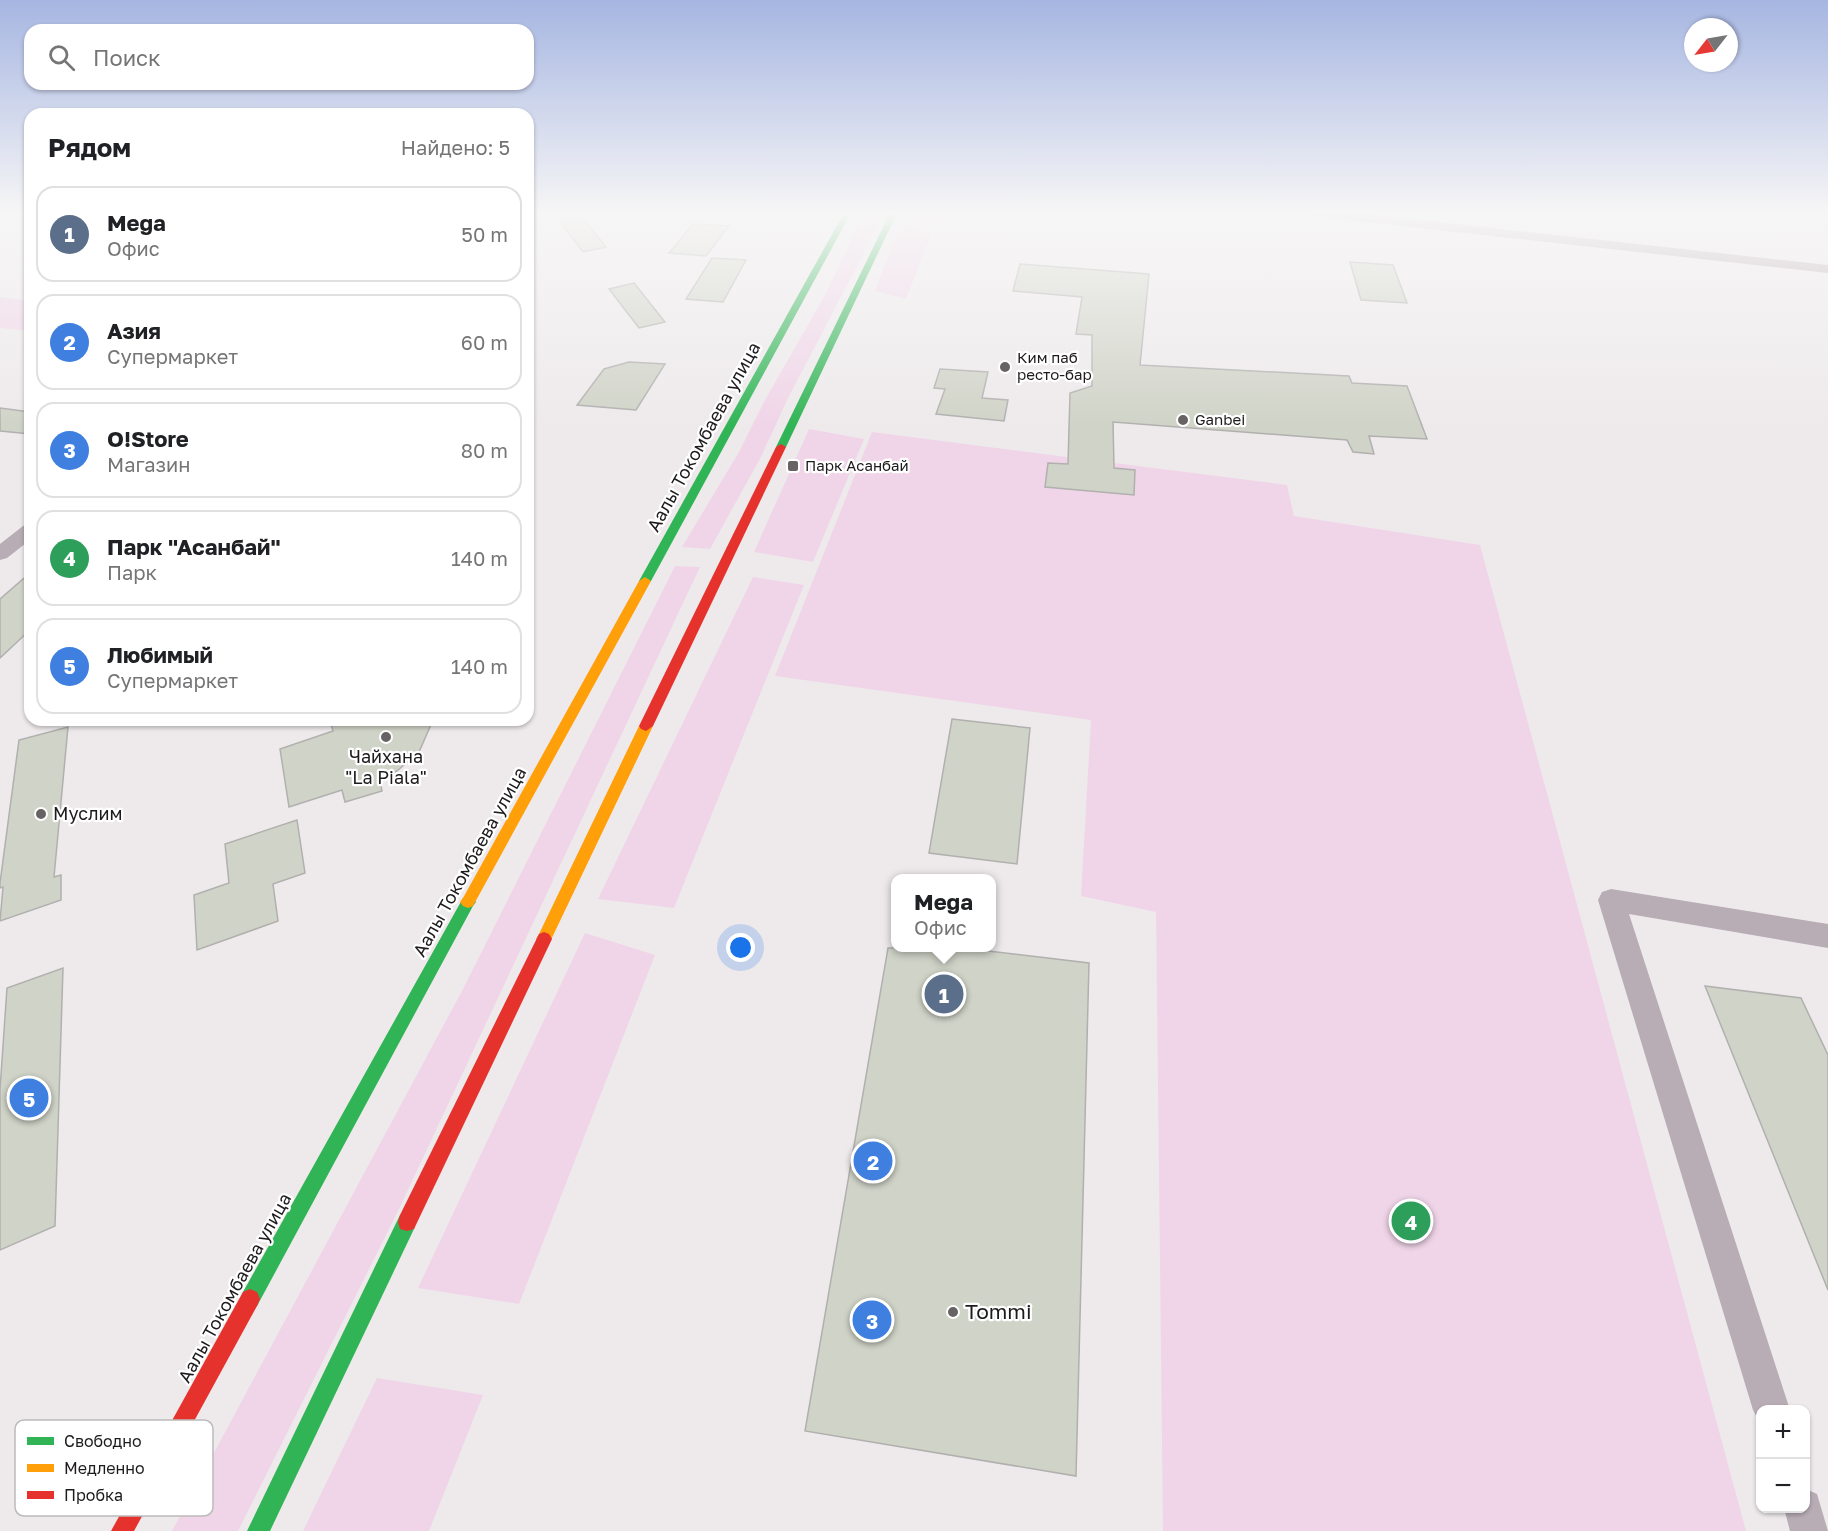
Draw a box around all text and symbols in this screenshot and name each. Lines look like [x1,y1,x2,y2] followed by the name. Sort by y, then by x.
[1684,18,1738,72] north arrow
[24,24,534,90] search box
[45,41,78,74] icon: search
[93,44,161,71] text: Поиск
[48,132,131,163] text: Рядом
[401,135,510,159] text: Найдено: 5
[107,209,166,236] text: Mega
[64,222,75,246] text: 1
[461,222,508,246] text: 50 m
[107,236,160,260] text: Офис
[107,317,161,344] text: Азия
[63,330,76,354] text: 2
[461,330,508,354] text: 60 m
[642,338,764,535] street label: Аалы Токомбаева улица
[107,344,238,368] text: Супермаркет
[1017,348,1092,383] place label: Ким паб ресто-бар
[998,360,1012,374] marker: Ким паб ресто-бар
[1195,410,1245,428] place label: Ganbei
[1176,413,1190,427] marker: Ganbei
[107,425,189,452] text: O!Store
[63,438,76,462] text: 3
[461,438,508,462] text: 80 m
[107,452,191,476] text: Магазин
[805,456,909,474] place label: Парк Асанбай
[786,459,800,473] marker: Парк Асанбай
[107,533,281,560] text: Парк "Асанбай"
[63,546,76,570] text: 4
[451,546,508,570] text: 140 m
[107,560,157,584] text: Парк
[107,641,213,668] text: Любимый
[63,654,76,678] text: 5
[451,654,508,678] text: 140 m
[107,668,238,692] text: Супермаркет
[379,730,393,744] marker: Чайхана "La Piala"
[345,745,427,788] place label: Чайхана "La Piala"
[408,763,530,960] street label: Аалы Токомбаева улица
[53,802,122,824] place label: Муслим
[34,807,48,821] marker: Муслим
[891,874,996,952] popup
[914,888,973,915] text: Mega
[914,915,967,939] text: Офис
[726,933,755,962] your location
[924,972,964,1016] pin: 1
[9,1076,48,1120] pin: 5
[854,1138,892,1184] pin: 2
[173,1189,295,1386] street label: Аалы Токомбаева улица
[1392,1198,1430,1244] pin: 4
[852,1298,892,1342] pin: 3
[965,1298,1032,1324] place label: Tommi
[946,1305,960,1319] marker: Tommi
[1756,1405,1810,1513] map controls
[1756,1405,1810,1459] button: +
[15,1420,213,1516] legend
[64,1431,142,1451] text: Свободно
[64,1458,145,1478] text: Медленно
[1756,1459,1810,1513] button: −
[64,1485,123,1505] text: Пробка

